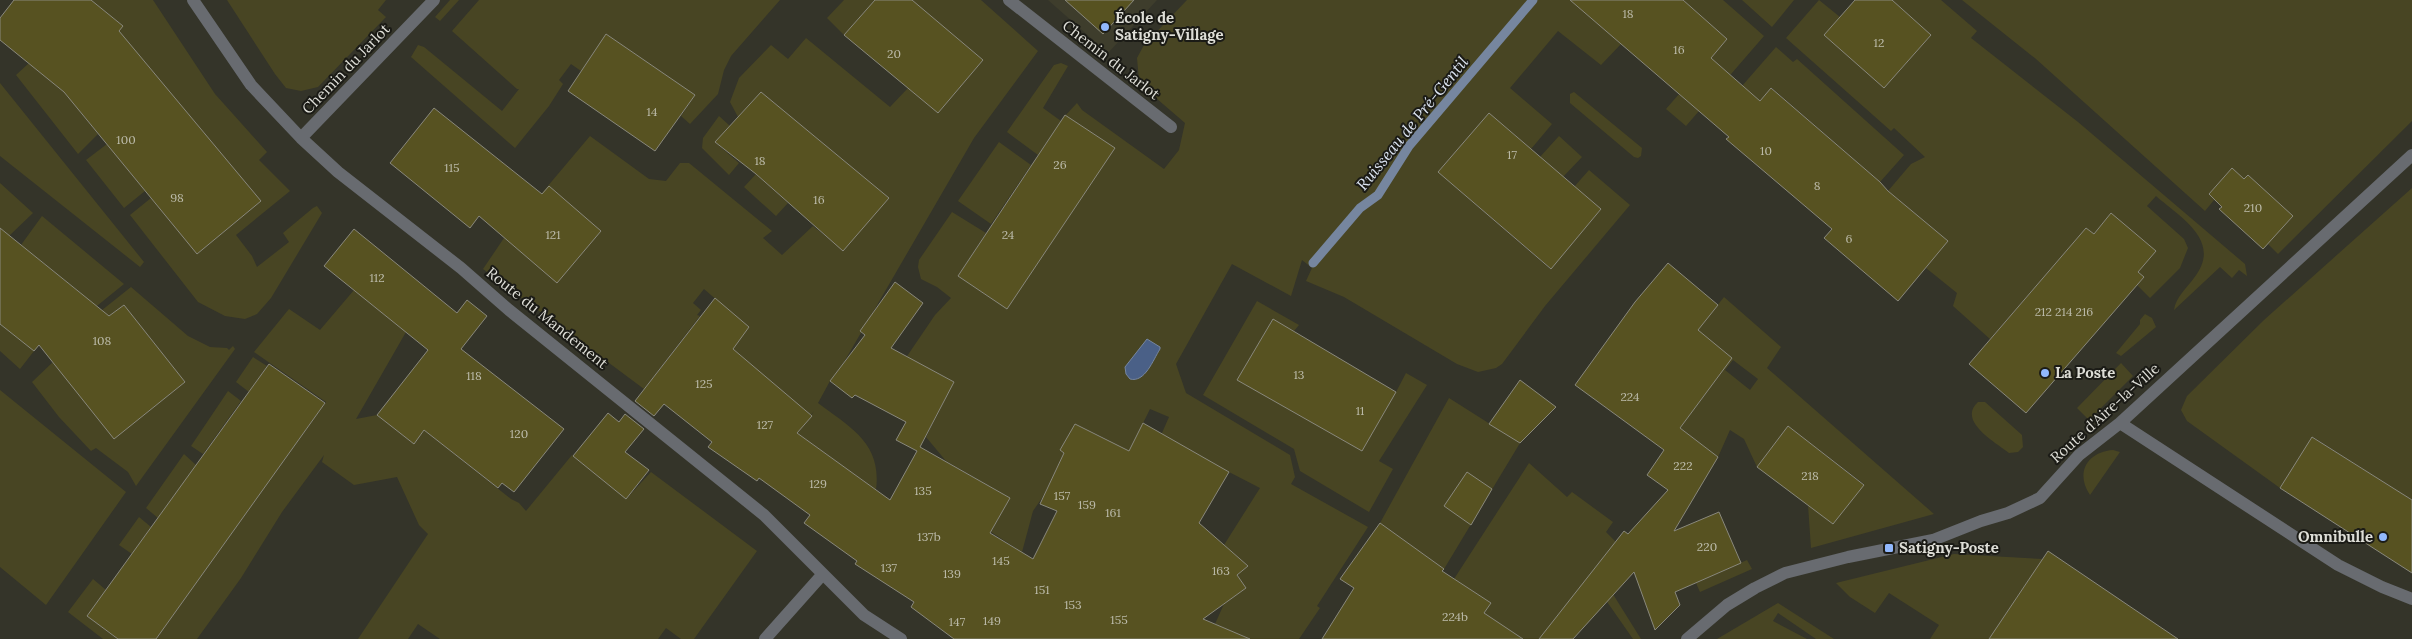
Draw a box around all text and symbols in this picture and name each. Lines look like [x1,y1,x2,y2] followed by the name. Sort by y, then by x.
[1622,6,1634,21] house number: 18
[1115,8,1224,44] place label: École de Satigny-Village
[1059,16,1164,104] street label: Chemin du Jarlot
[298,19,394,118] street label: Chemin du Jarlot
[1099,21,1111,33] marker: École de Satigny-Village
[1874,35,1884,50] house number: 12
[1673,42,1685,57] house number: 16
[887,46,901,61] house number: 20
[1352,52,1472,194] water label: Ruisseau de Pré-Gentil
[647,104,658,119] house number: 14
[116,132,136,147] house number: 100
[1760,143,1772,158] house number: 10
[1507,147,1517,162] house number: 17
[754,153,766,168] house number: 18
[1053,157,1067,172] house number: 26
[444,160,460,175] house number: 115
[1814,178,1821,193] house number: 8
[170,190,184,205] house number: 98
[813,192,825,207] house number: 16
[2244,200,2262,215] house number: 210
[545,227,561,242] house number: 121
[1002,227,1015,242] house number: 24
[1846,231,1853,246] house number: 6
[483,263,612,373] street label: Route du Mandement
[369,270,385,285] house number: 112
[2035,304,2093,319] house number: 212 214 216
[93,333,112,348] house number: 108
[2046,359,2163,467] street label: Route d'Aire-la-Ville
[2055,363,2115,382] place label: La Poste
[1293,367,1305,382] house number: 13
[2039,367,2051,379] marker: La Poste
[466,368,482,383] house number: 118
[695,376,713,391] house number: 125
[1620,389,1640,404] house number: 224
[1356,403,1364,418] house number: 11
[757,417,774,432] house number: 127
[510,426,528,441] house number: 120
[1673,458,1693,473] house number: 222
[1801,468,1819,483] house number: 218
[809,476,827,491] house number: 129
[914,483,932,498] house number: 135
[1054,488,1071,503] house number: 157
[1078,497,1096,512] house number: 159
[1105,505,1121,520] house number: 161
[2298,527,2373,546] place label: Omnibulle
[917,529,941,544] house number: 137b
[2377,531,2389,543] marker: Omnibulle
[1899,538,1999,557] place label: Satigny-Poste
[1697,539,1717,554] house number: 220
[1883,542,1895,554] marker: Satigny-Poste
[992,553,1010,568] house number: 145
[881,560,898,575] house number: 137
[1212,563,1230,578] house number: 163
[943,566,961,581] house number: 139
[1034,582,1050,597] house number: 151
[1064,597,1082,612] house number: 153
[1442,609,1468,624] house number: 224b
[1110,612,1128,627] house number: 155
[983,613,1001,628] house number: 149
[949,614,966,629] house number: 147

